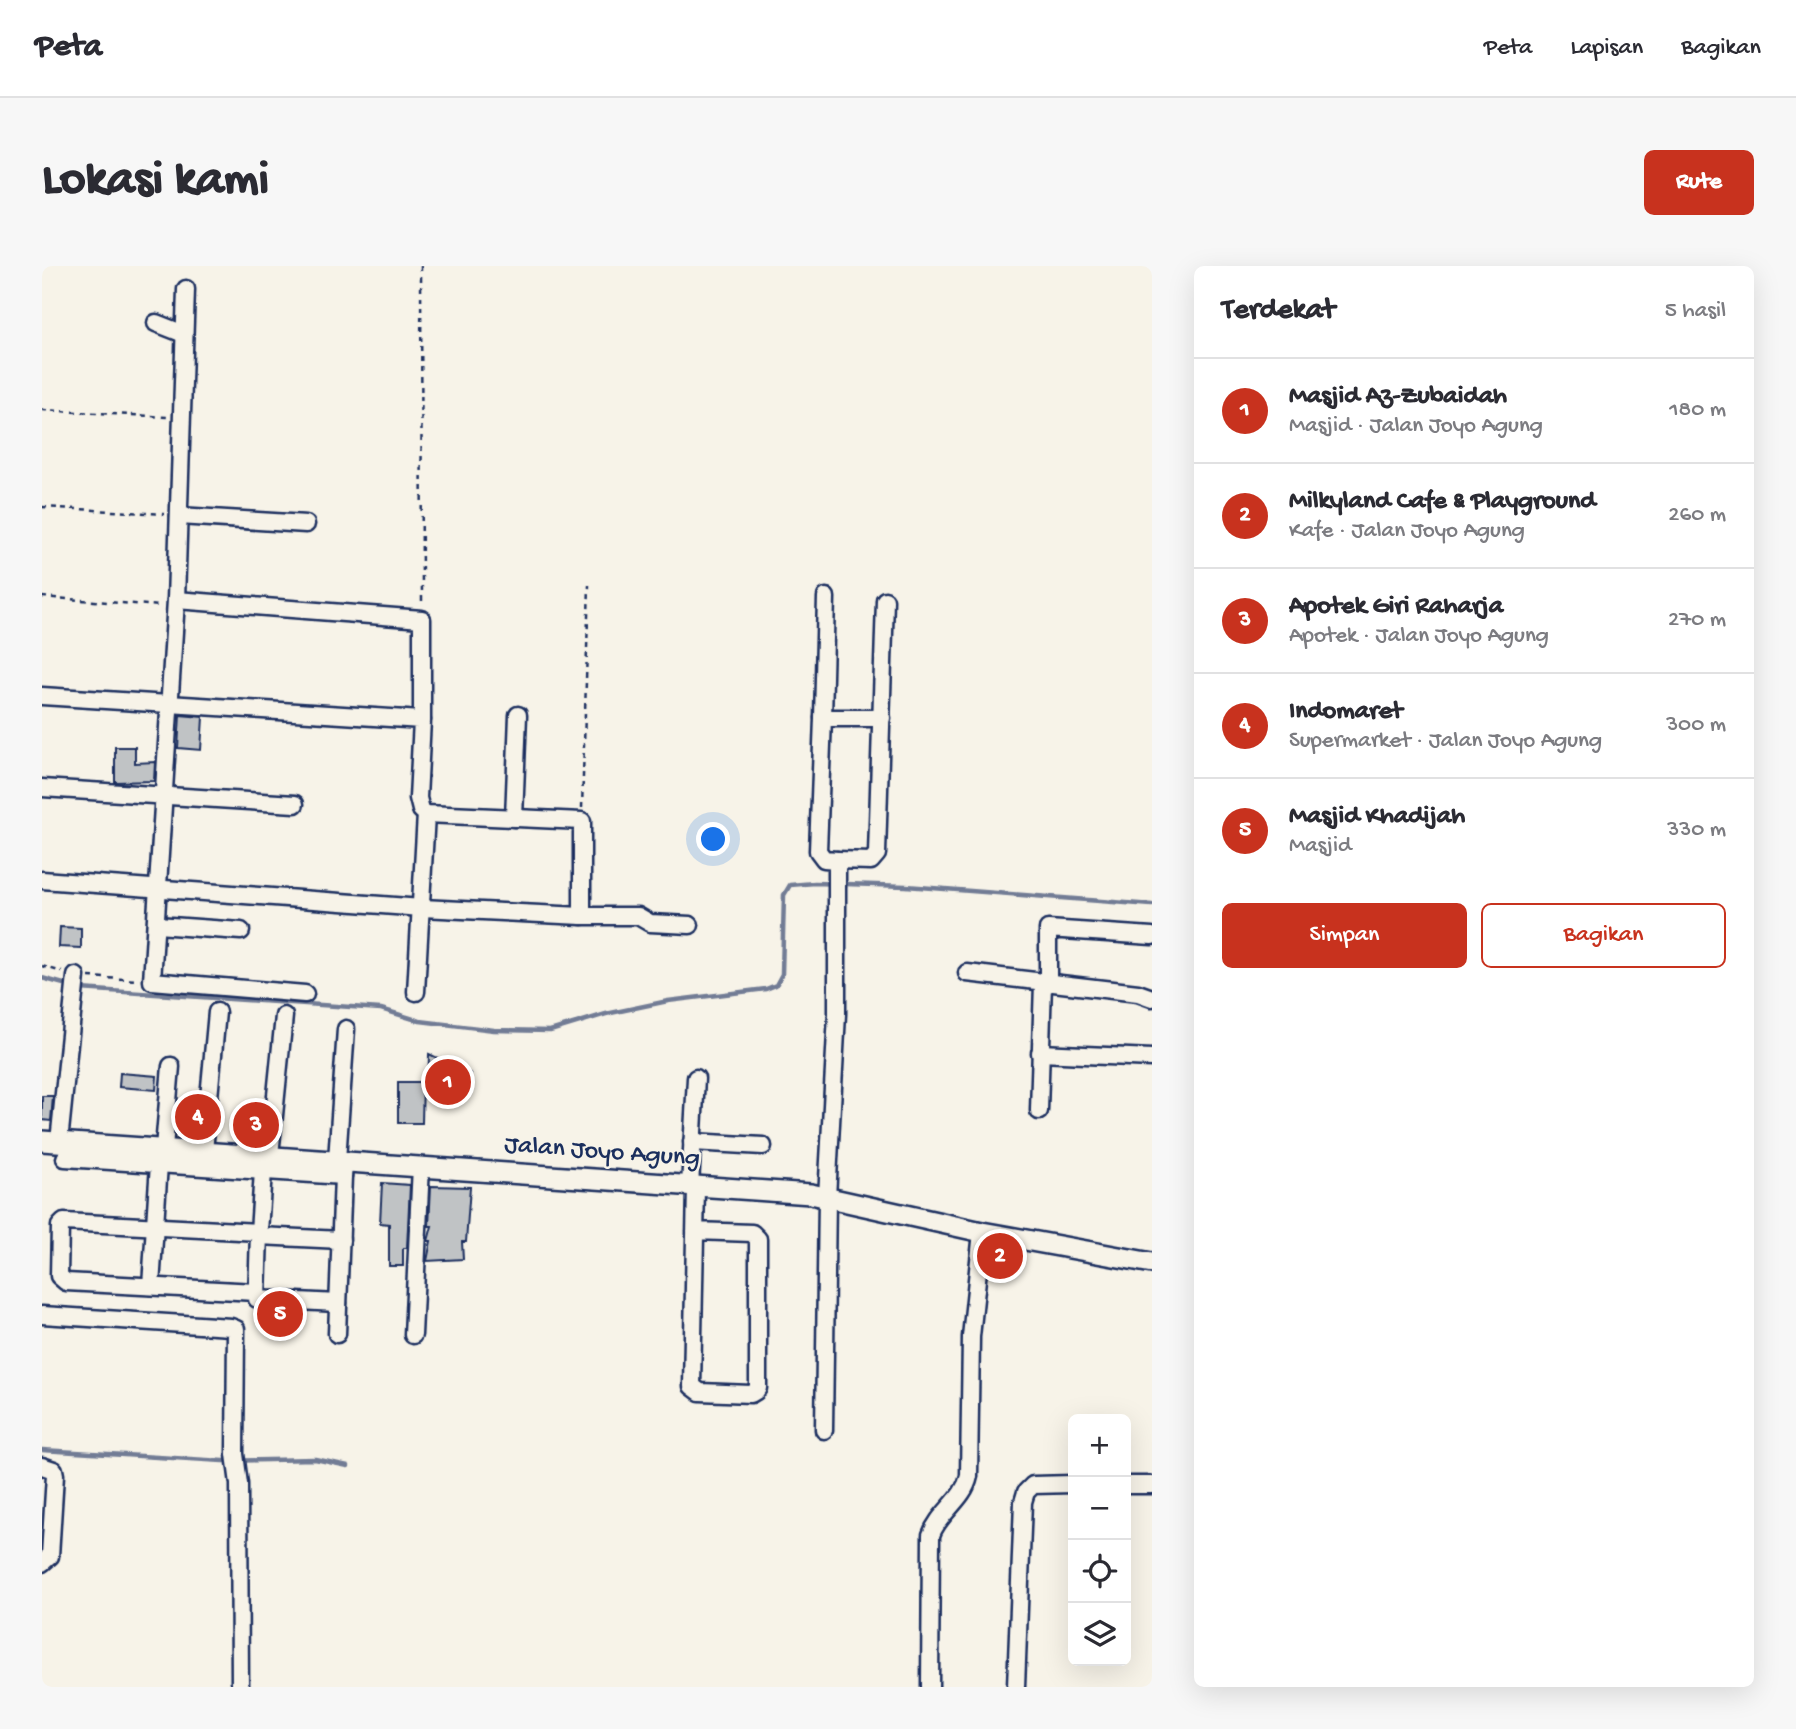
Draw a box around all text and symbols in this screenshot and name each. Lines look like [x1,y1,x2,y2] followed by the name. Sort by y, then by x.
[35,29,102,67] text: Peta
[1484,34,1532,63] text: Peta
[1570,34,1643,63] text: Lapisan
[1681,34,1761,63] text: Bagikan
[1644,150,1754,215] button: Rute
[42,153,269,211] text: Lokasi kami
[1222,294,1335,329] text: Terdekat
[1665,298,1726,325] text: 5 hasil
[1289,382,1507,413] text: Masjid Az-Zubaidah
[1240,397,1250,424] text: 1
[1669,397,1726,424] text: 180 m
[1289,413,1543,440] text: Masjid · Jalan Joyo Agung
[1289,487,1595,518] text: Milkyland Cafe & Playground
[1239,502,1251,529] text: 2
[1668,502,1726,529] text: 260 m
[1289,518,1525,545] text: Kafe · Jalan Joyo Agung
[1289,592,1503,623] text: Apotek Giri Raharja
[1239,607,1251,634] text: 3
[1668,607,1726,634] text: 270 m
[1289,623,1549,650] text: Apotek · Jalan Joyo Agung
[1289,697,1402,728] text: Indomaret
[1240,712,1250,739] text: 4
[1666,712,1726,739] text: 300 m
[1289,728,1602,755] text: Supermarket · Jalan Joyo Agung
[1289,802,1465,833] text: Masjid Khadijah
[1239,817,1251,844] text: 5
[1667,817,1726,844] text: 330 m
[696,822,730,856] your location
[1289,833,1351,860] text: Masjid
[1222,903,1467,968] button: Simpan
[1481,903,1726,968] button: Bagikan
[425,1056,471,1108] pin: 1
[175,1091,221,1143] pin: 4
[233,1099,279,1151] pin: 3
[503,1131,701,1175] street label: Jalan Joyo Agung
[977,1230,1023,1282] pin: 2
[257,1288,303,1340] pin: 5
[1068,1414,1131,1666] map controls
[1068,1414,1131,1477] button: +
[1068,1477,1131,1540] button: −
[1068,1540,1131,1603] button: locate
[1068,1603,1131,1666] button: layers

